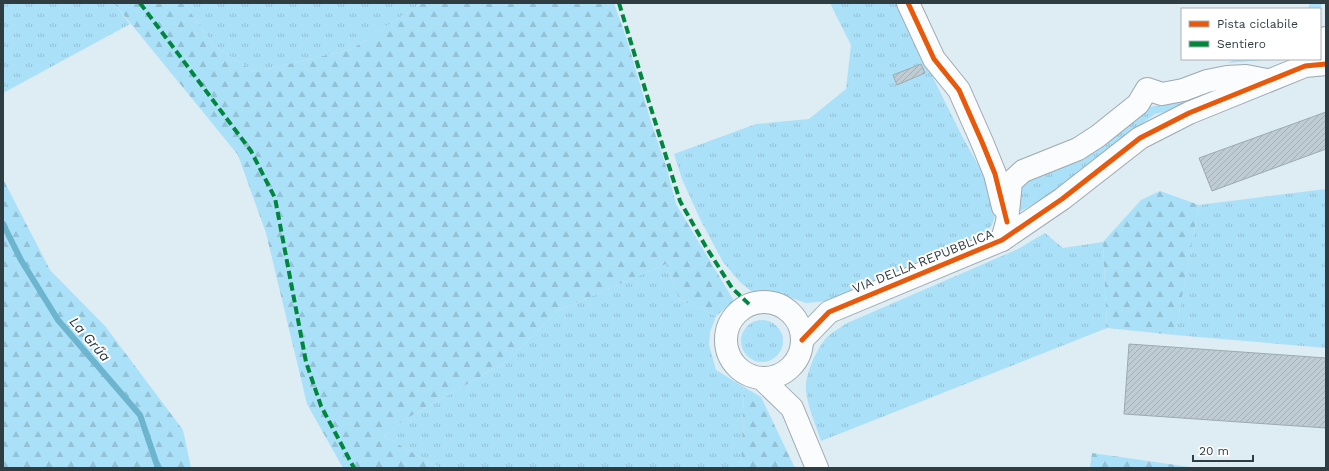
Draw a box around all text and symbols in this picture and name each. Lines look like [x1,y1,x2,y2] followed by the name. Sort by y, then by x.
[1181,8,1321,60] legend
[1217,17,1298,31] text: Pista ciclabile
[1217,37,1266,51] text: Sentiero
[850,226,996,296] street label: VIA DELLA REPUBBLICA
[66,314,114,365] water label: La Grűa
[1193,437,1253,463] scale bar
[1199,444,1229,458] text: 20 m

